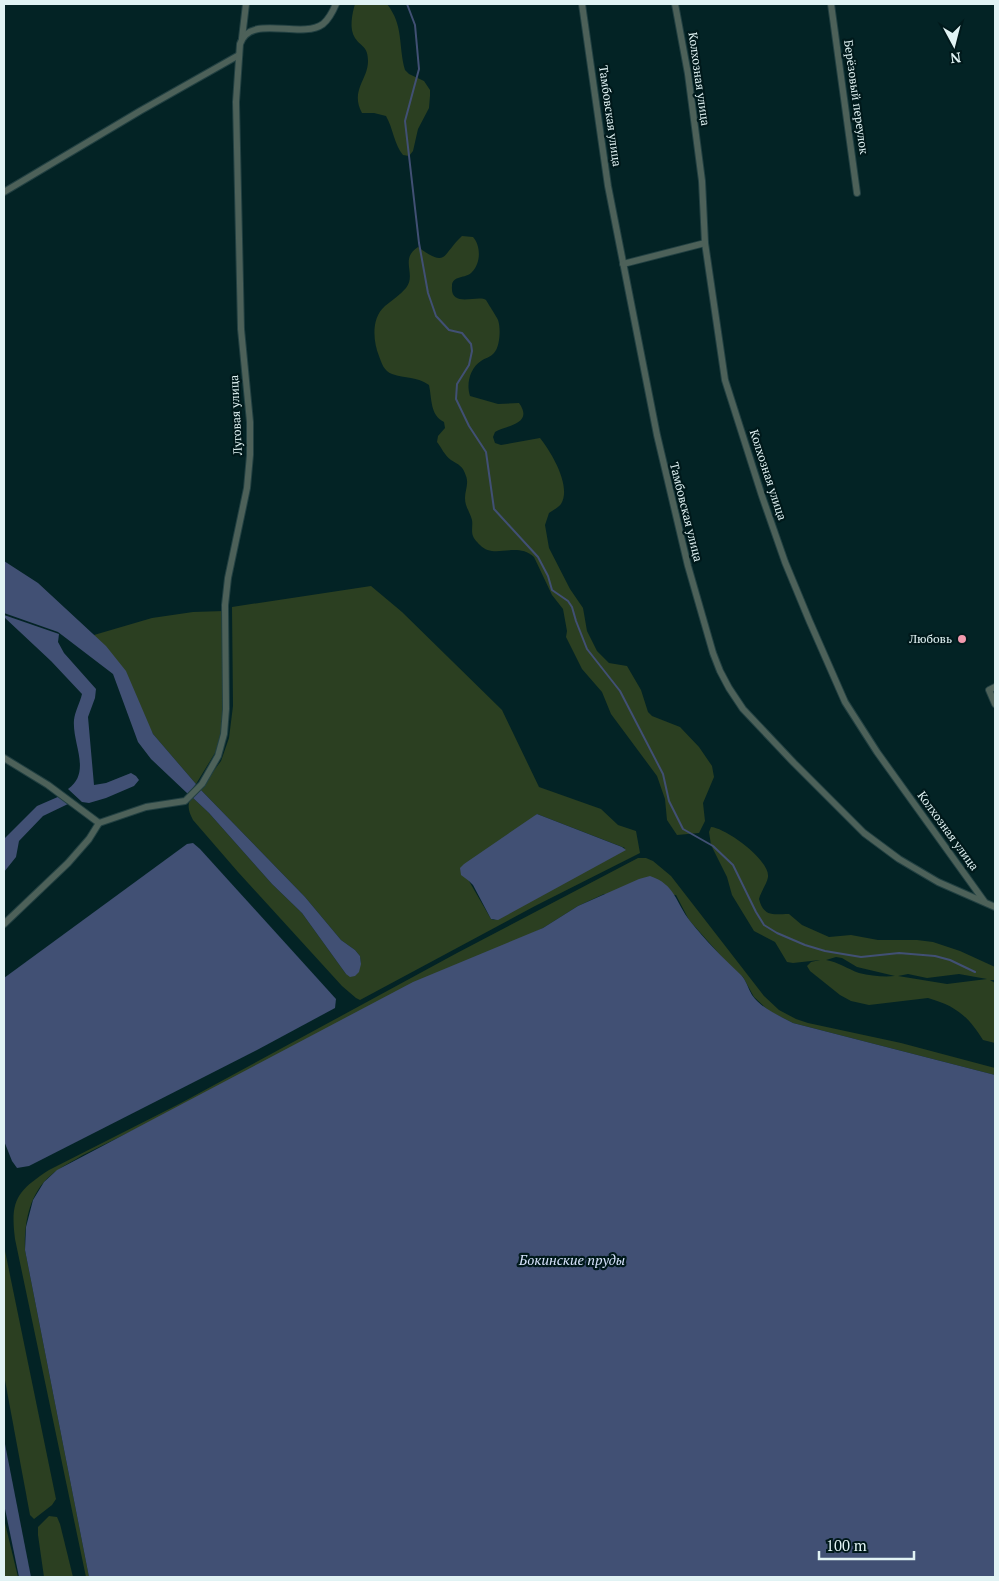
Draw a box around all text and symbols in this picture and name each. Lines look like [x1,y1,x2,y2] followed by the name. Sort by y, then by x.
[929,20,979,70] north arrow
[686,31,713,127] street label: Колхозная улица
[841,39,872,156] street label: Берёзовый переулок
[949,48,962,69] text: N
[596,64,625,167] street label: Тамбовская улица
[226,374,245,457] street label: Луговая улица
[747,428,790,522] street label: Колхозная улица
[667,461,706,563] street label: Тамбовская улица
[908,631,952,646] place label: Любовь
[956,633,968,645] marker: Любовь
[915,788,982,873] street label: Колхозная улица
[518,1250,625,1269] water label: Бокинские пруды
[819,1528,914,1560] scale bar
[826,1535,867,1555] text: 100 m

